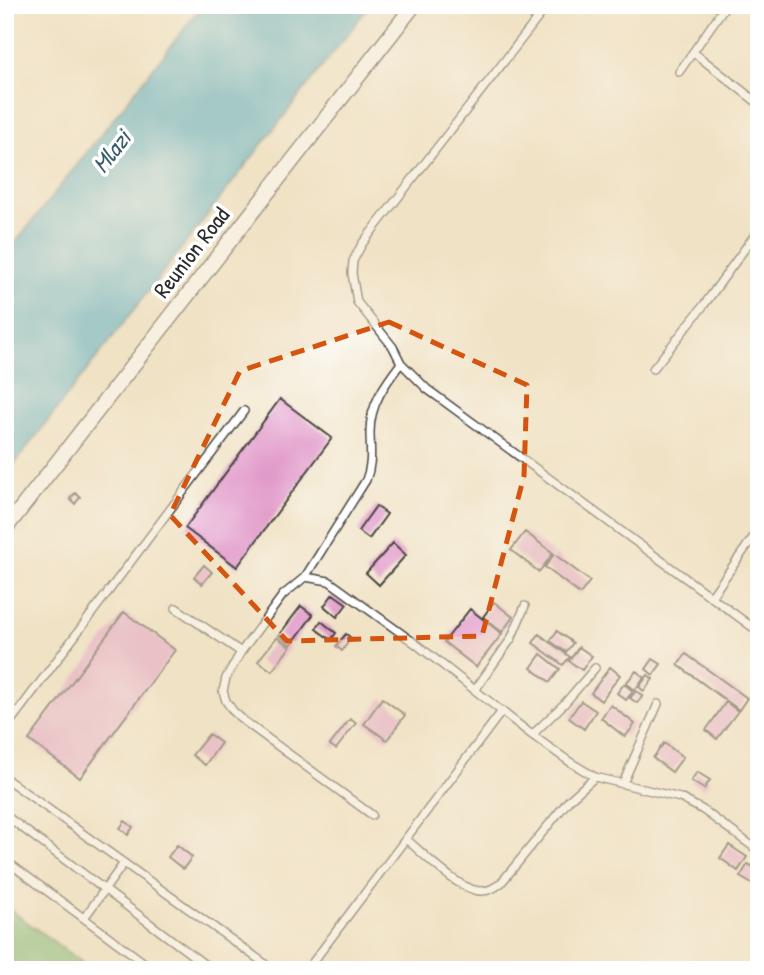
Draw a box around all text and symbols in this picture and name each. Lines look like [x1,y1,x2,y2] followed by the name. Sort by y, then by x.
[84,121,139,179] water label: Mlazi
[146,200,236,304] street label: Reunion Road

